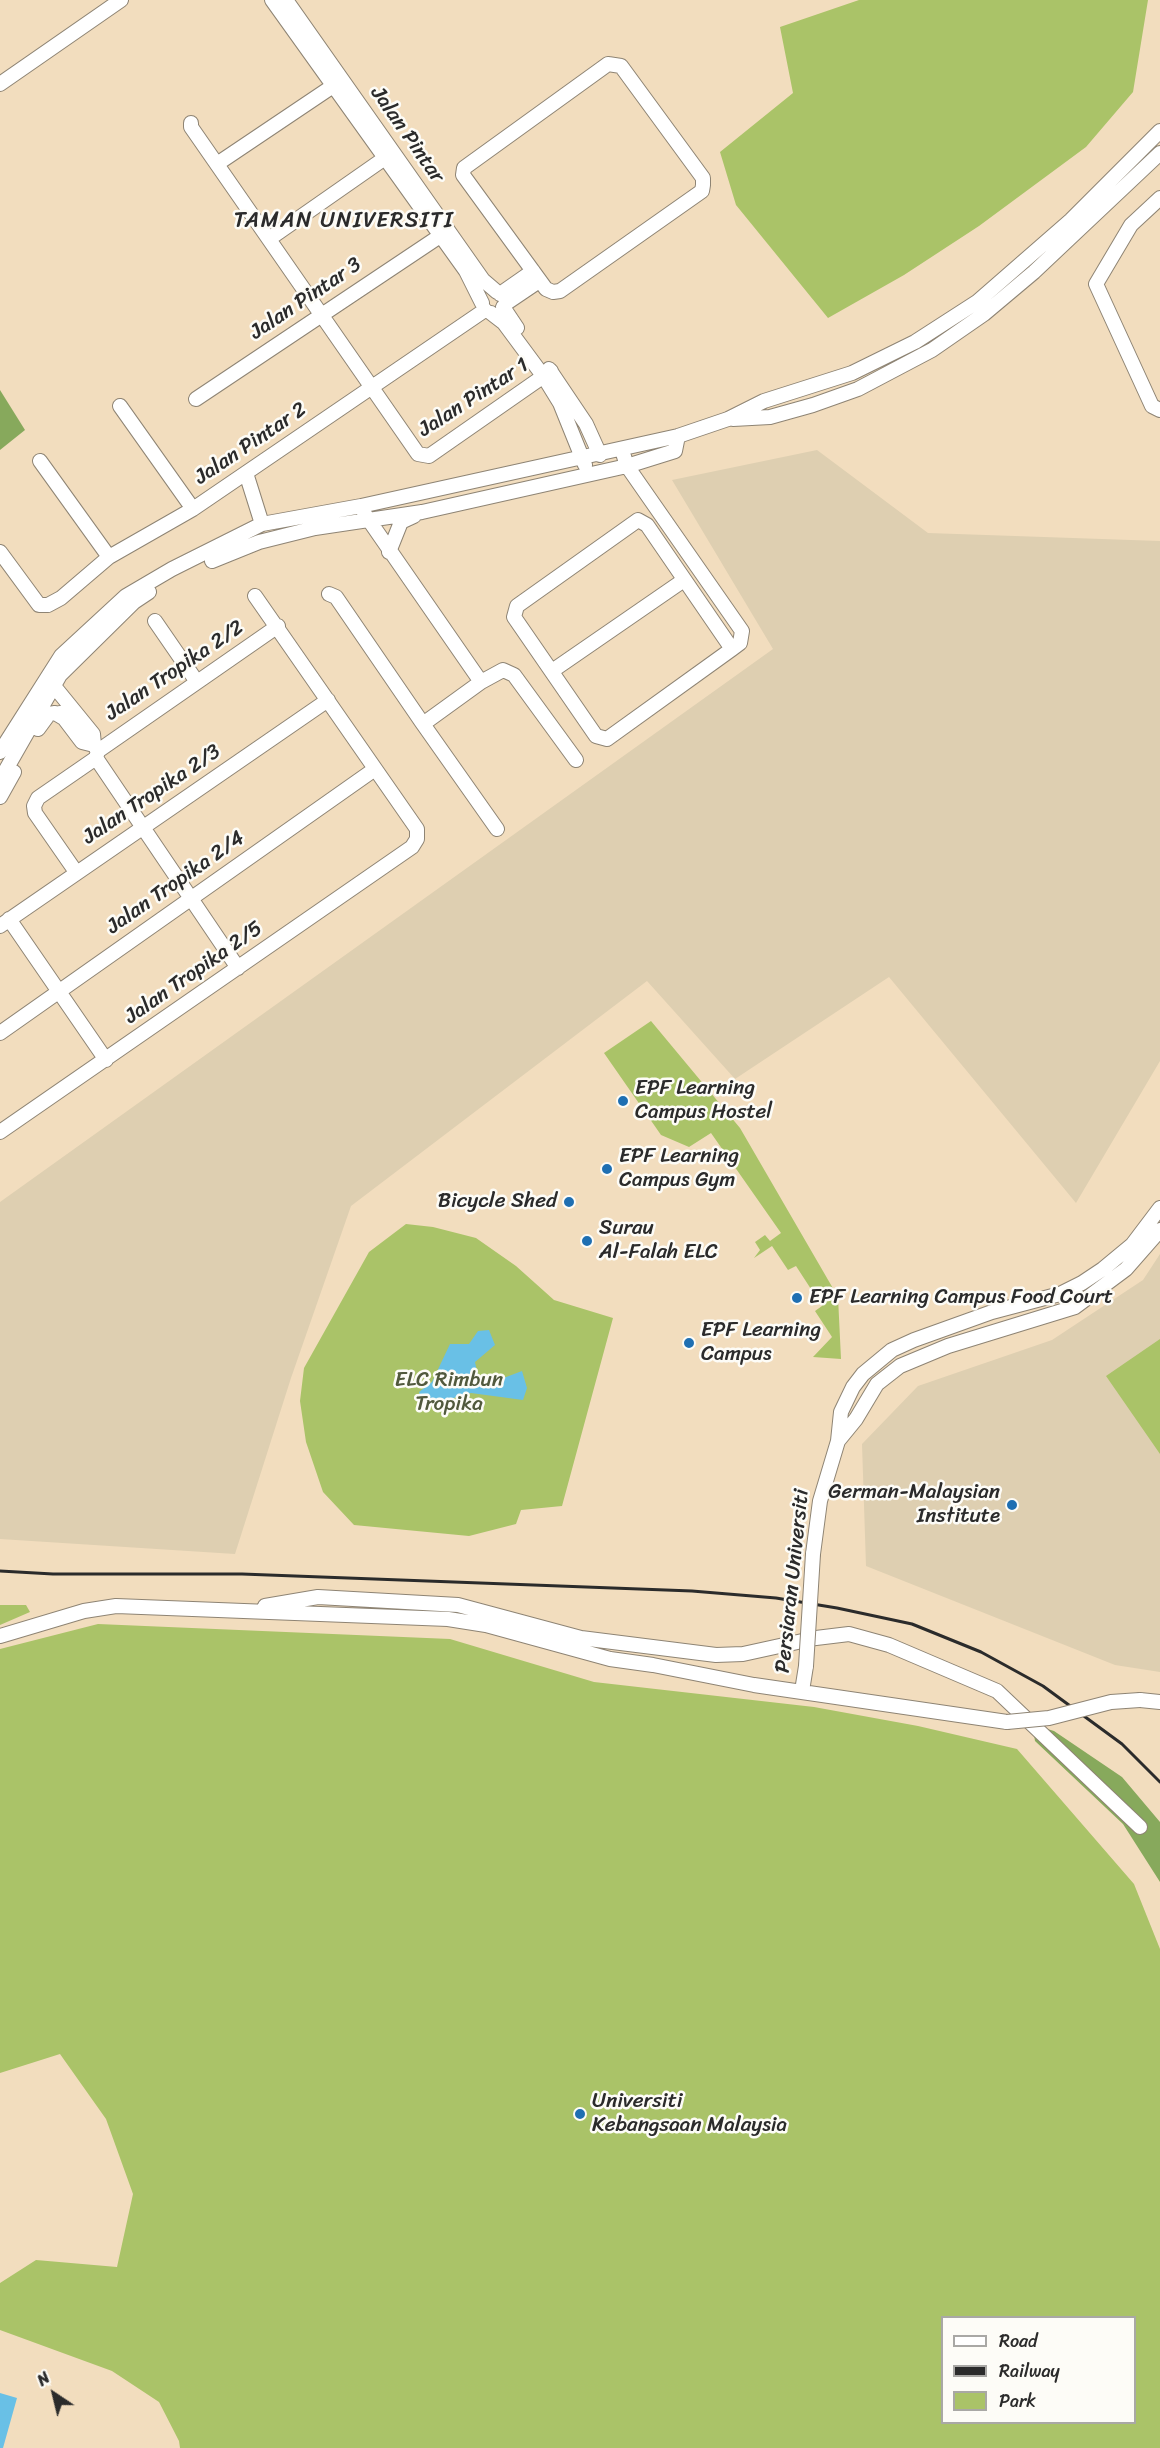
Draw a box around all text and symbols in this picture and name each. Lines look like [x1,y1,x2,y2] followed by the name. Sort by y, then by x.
[365,82,449,188] street label: Jalan Pintar
[235,208,453,234] district label: TAMAN UNIVERSITI
[246,253,366,345] street label: Jalan Pintar 3
[414,353,534,443] street label: Jalan Pintar 1
[190,397,312,491] street label: Jalan Pintar 2
[101,615,249,727] street label: Jalan Tropika 2/2
[78,740,226,850] street label: Jalan Tropika 2/3
[102,826,250,940] street label: Jalan Tropika 2/4
[120,916,268,1030] street label: Jalan Tropika 2/5
[635,1076,772,1126] place label: EPF Learning Campus Hostel
[616,1094,630,1108] marker: EPF Learning Campus Hostel
[619,1144,739,1194] place label: EPF Learning Campus Gym
[600,1162,614,1176] marker: EPF Learning Campus Gym
[438,1189,557,1215] place label: Bicycle Shed
[562,1195,576,1209] marker: Bicycle Shed
[599,1216,718,1266] place label: Surau Al-Falah ELC
[580,1234,594,1248] marker: Surau Al-Falah ELC
[809,1285,1113,1311] place label: EPF Learning Campus Food Court
[790,1291,804,1305] marker: EPF Learning Campus Food Court
[701,1318,821,1368] place label: EPF Learning Campus
[682,1336,696,1350] marker: EPF Learning Campus
[395,1368,503,1418] park label: ELC Rimbun Tropika
[828,1480,1000,1530] place label: German-Malaysian Institute
[771,1488,815,1674] street label: Persiaran Universiti
[1005,1498,1019,1512] marker: German-Malaysian Institute
[592,2089,787,2139] place label: Universiti Kebangsaan Malaysia
[573,2107,587,2121] marker: Universiti Kebangsaan Malaysia
[941,2316,1136,2424] legend
[999,2325,1038,2357] text: Road
[999,2355,1060,2387] text: Railway
[24,2364,84,2424] north arrow
[31,2364,56,2394] text: N
[999,2385,1036,2417] text: Park

